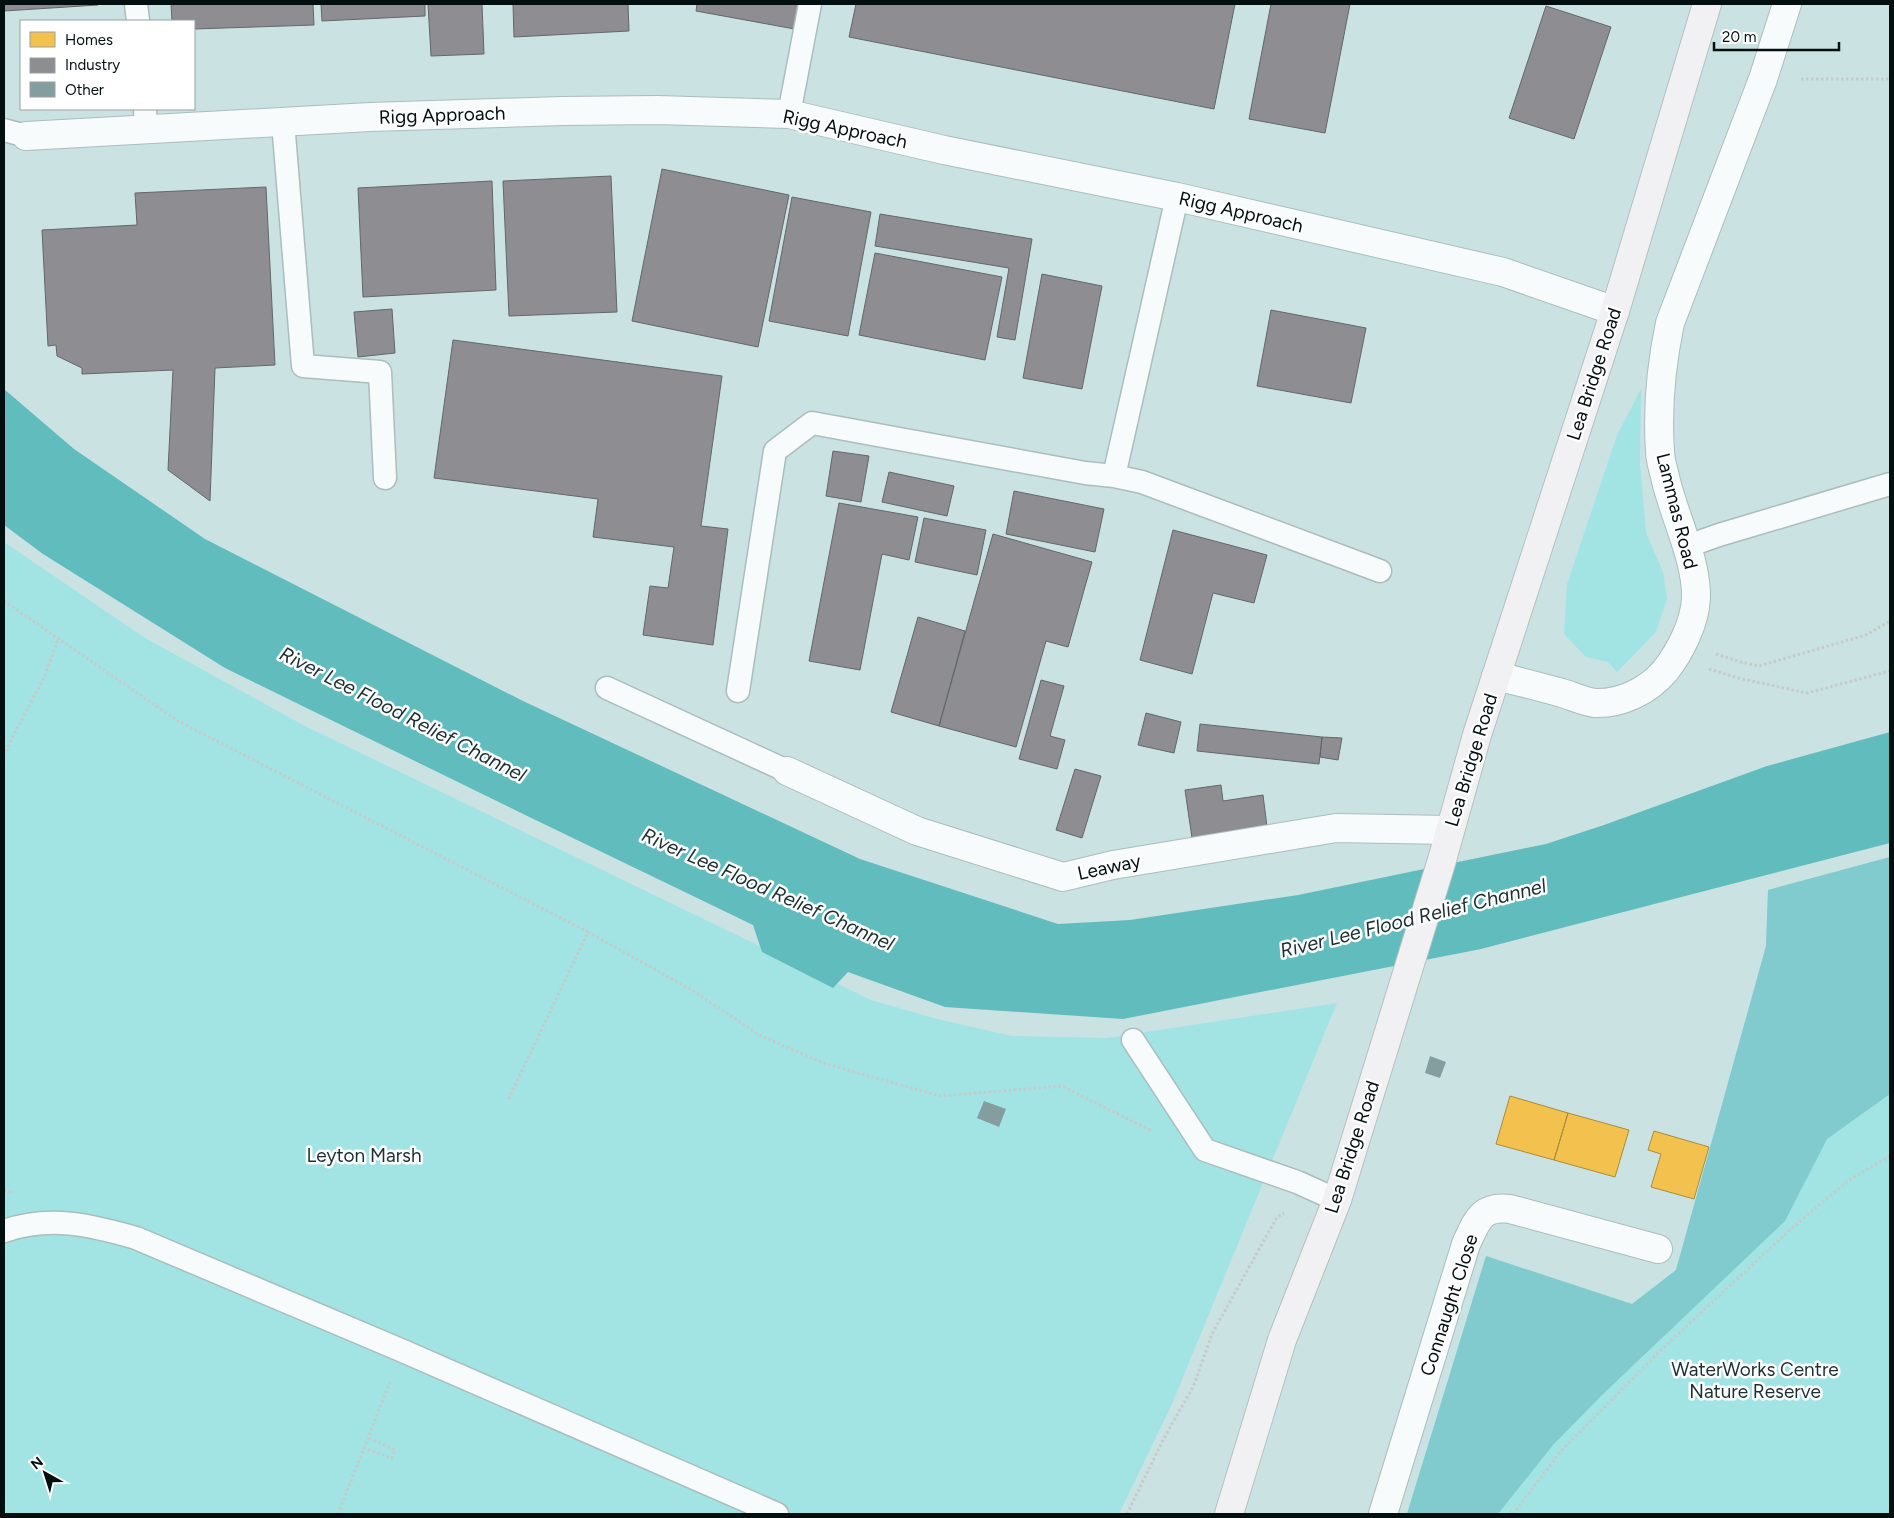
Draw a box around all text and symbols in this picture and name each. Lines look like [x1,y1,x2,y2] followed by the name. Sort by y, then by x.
[20,20,195,110] legend
[1714,20,1839,52] scale bar
[1722,28,1756,46] text: 20 m
[65,31,113,49] text: Homes
[65,56,120,74] text: Industry
[65,81,104,99] text: Other
[378,101,506,129] street label: Rigg Approach
[781,105,909,153] street label: Rigg Approach
[1177,187,1305,237] street label: Rigg Approach
[1562,305,1626,443] street label: Lea Bridge Road
[1651,451,1703,571] street label: Lammas Road
[276,641,531,787] water label: River Lee Flood Relief Channel
[1440,691,1502,829] street label: Lea Bridge Road
[638,822,898,956] water label: River Lee Flood Relief Channel
[1075,849,1143,885] street label: Leaway
[1277,873,1549,963] water label: River Lee Flood Relief Channel
[1320,1078,1384,1216] street label: Lea Bridge Road
[306,1144,422,1167] park label: Leyton Marsh
[1415,1231,1483,1379] street label: Connaught Close
[1671,1358,1839,1403] park label: WaterWorks Centre Nature Reserve
[20,1448,70,1498] north arrow
[28,1453,47,1473] text: N

